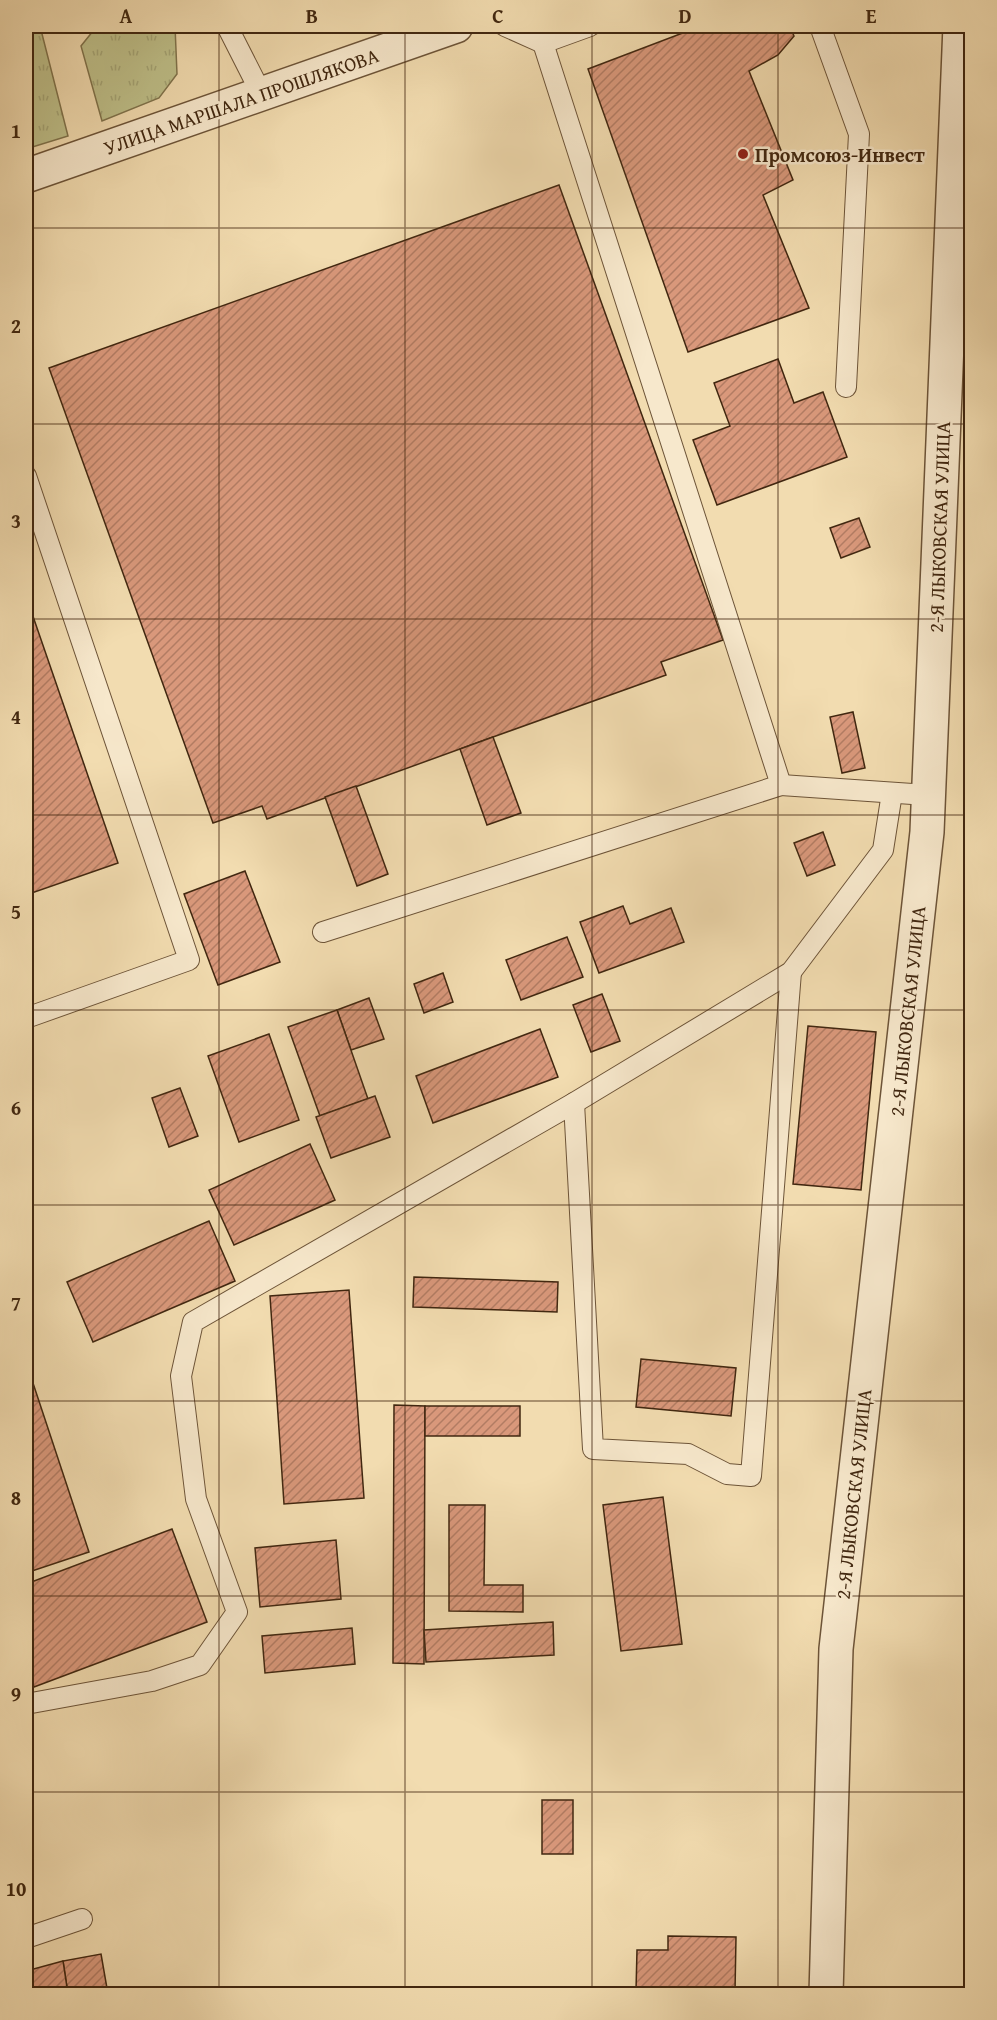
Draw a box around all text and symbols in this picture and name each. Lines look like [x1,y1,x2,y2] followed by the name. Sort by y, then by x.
[120,1,133,30] text: A
[306,1,318,30] text: B
[492,1,504,30] text: C
[678,1,692,30] text: D
[866,1,877,30] text: E
[99,40,383,162] street label: УЛИЦА МАРШАЛА ПРОШЛЯКОВА
[11,116,21,145] text: 1
[755,140,925,169] place label: Промсоюз-Инвест
[736,147,750,161] marker: Промсоюз-Инвест
[11,311,21,340] text: 2
[921,421,957,633] street label: 2-Я ЛЫКОВСКАЯ УЛИЦА
[11,506,21,535] text: 3
[11,702,21,731] text: 4
[11,897,21,926] text: 5
[882,904,932,1118] street label: 2-Я ЛЫКОВСКАЯ УЛИЦА
[11,1093,21,1122] text: 6
[11,1288,21,1317] text: 7
[828,1387,878,1601] street label: 2-Я ЛЫКОВСКАЯ УЛИЦА
[11,1483,21,1512] text: 8
[11,1679,21,1708] text: 9
[6,1874,26,1903] text: 10

